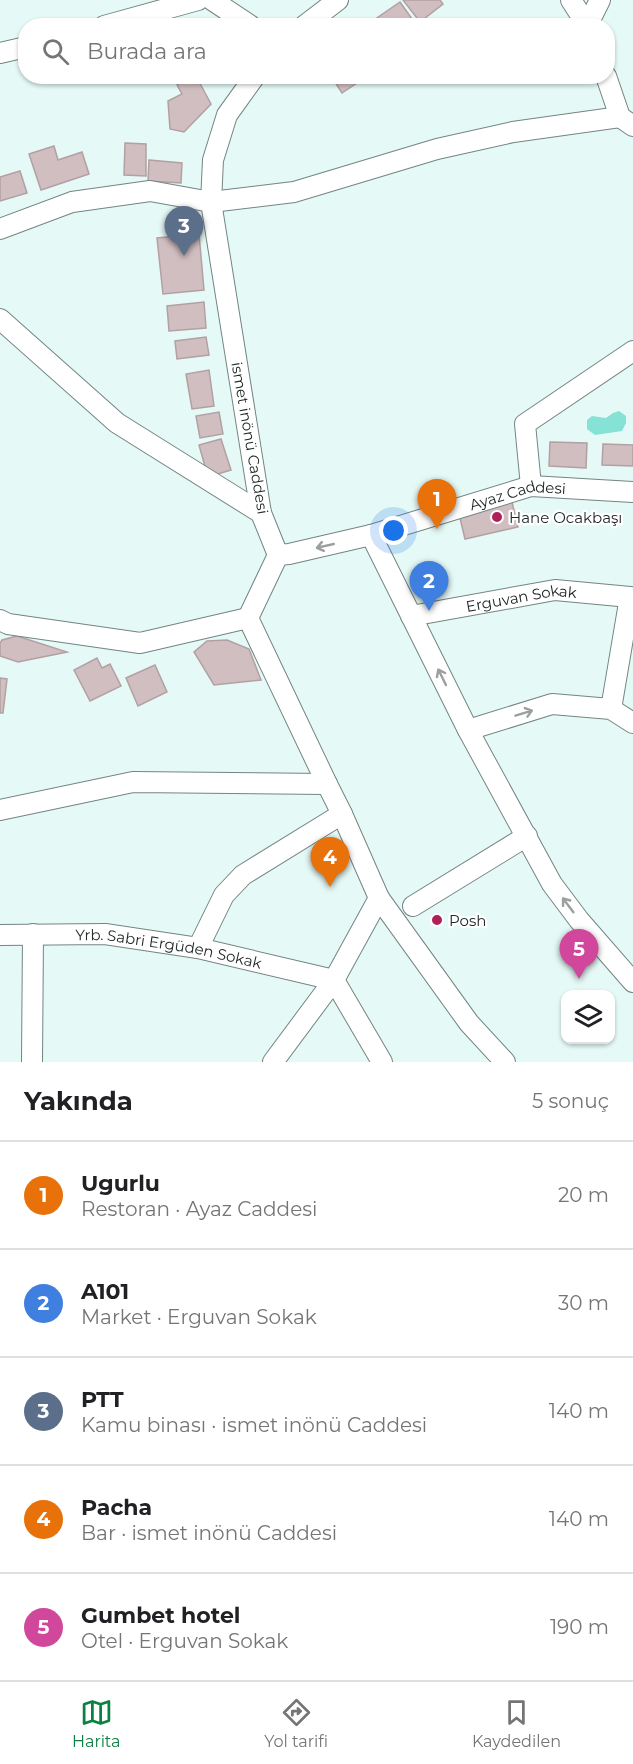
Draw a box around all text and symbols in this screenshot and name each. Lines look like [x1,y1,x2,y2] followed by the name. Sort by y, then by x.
[18,18,615,84] search box
[39,35,72,68] icon: search
[87,38,207,65] text: Burada ara
[164,206,204,256] pin: 3
[227,360,273,516] street label: ismet inönü Caddesi
[467,476,566,514] street label: Ayaz Caddesi
[418,480,456,529] pin: 1
[509,508,622,527] place label: Hane Ocakbaşı
[490,510,504,524] marker: Hane Ocakbaşı
[379,516,408,545] your location
[315,541,335,552] one-way arrow
[410,562,448,611] pin: 2
[464,580,578,615] street label: Erguvan Sokak
[436,669,447,687] one-way arrow
[514,706,533,717] one-way arrow
[310,838,350,887] pin: 4
[562,898,575,914] one-way arrow
[449,911,486,930] place label: Posh
[430,913,444,927] marker: Posh
[75,924,264,972] street label: Yrb. Sabri Ergüden Sokak
[560,930,598,979] pin: 5
[561,990,615,1044] map controls
[561,990,615,1044] button: layers
[24,1085,133,1117] text: Yakında
[532,1089,609,1113] text: 5 sonuç
[81,1170,160,1197] text: Ugurlu
[40,1183,47,1207] text: 1
[558,1183,609,1207] text: 20 m
[81,1197,317,1221] text: Restoran · Ayaz Caddesi
[81,1278,129,1305] text: A101
[38,1291,49,1315] text: 2
[558,1291,609,1315] text: 30 m
[81,1305,317,1329] text: Market · Erguvan Sokak
[81,1386,124,1413] text: PTT
[38,1399,49,1423] text: 3
[549,1399,609,1423] text: 140 m
[81,1413,427,1437] text: Kamu binası · ismet inönü Caddesi
[81,1494,152,1521] text: Pacha
[37,1507,50,1531] text: 4
[549,1507,609,1531] text: 140 m
[81,1521,337,1545] text: Bar · ismet inönü Caddesi
[81,1602,240,1629] text: Gumbet hotel
[38,1615,49,1639] text: 5
[550,1615,609,1639] text: 190 m
[81,1629,288,1653] text: Otel · Erguvan Sokak
[72,1696,120,1751] tab: Harita
[264,1696,328,1751] tab: Yol tarifi
[472,1696,561,1751] tab: Kaydedilen

